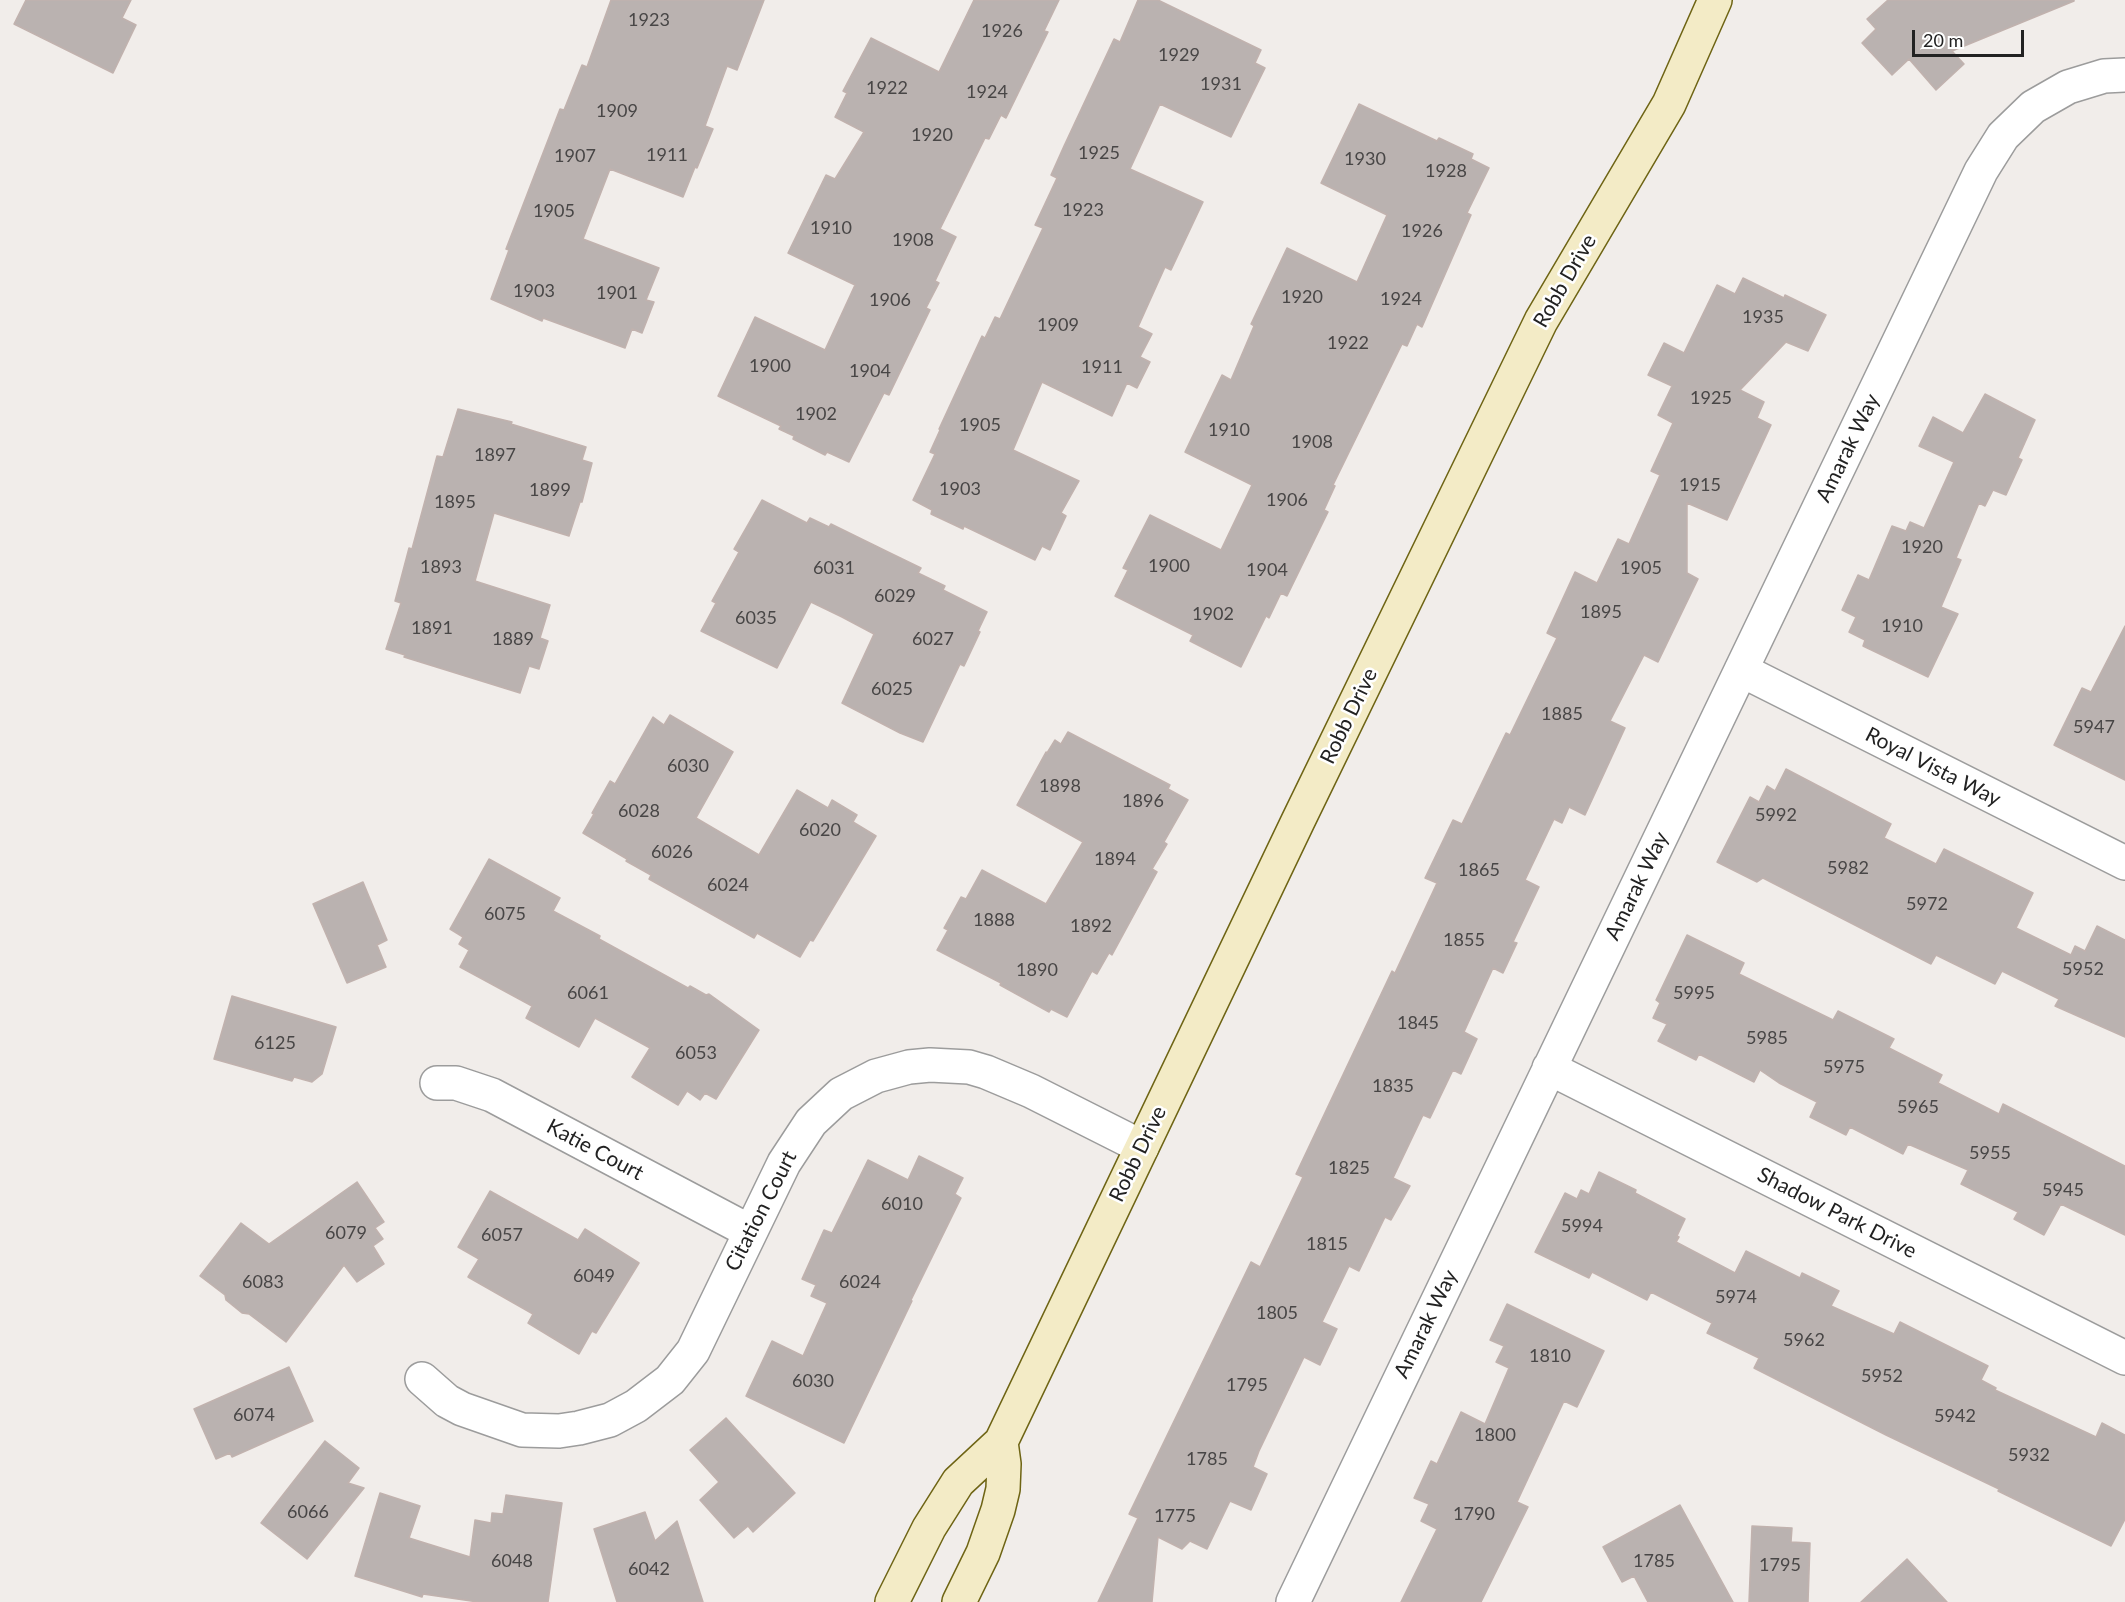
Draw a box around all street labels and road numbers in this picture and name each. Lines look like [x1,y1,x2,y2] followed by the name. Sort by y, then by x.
[1528,230,1602,332] street label: Robb Drive
[1811,390,1885,506] street label: Amarak Way
[1315,664,1383,768] street label: Robb Drive
[1861,722,2005,812] street label: Royal Vista Way
[1600,828,1674,944] street label: Amarak Way
[1104,1102,1172,1206] street label: Robb Drive
[542,1114,648,1186] street label: Katie Court
[720,1147,802,1275] street label: Citation Court
[1753,1162,1921,1264] street label: Shadow Park Drive
[1389,1266,1463,1382] street label: Amarak Way

